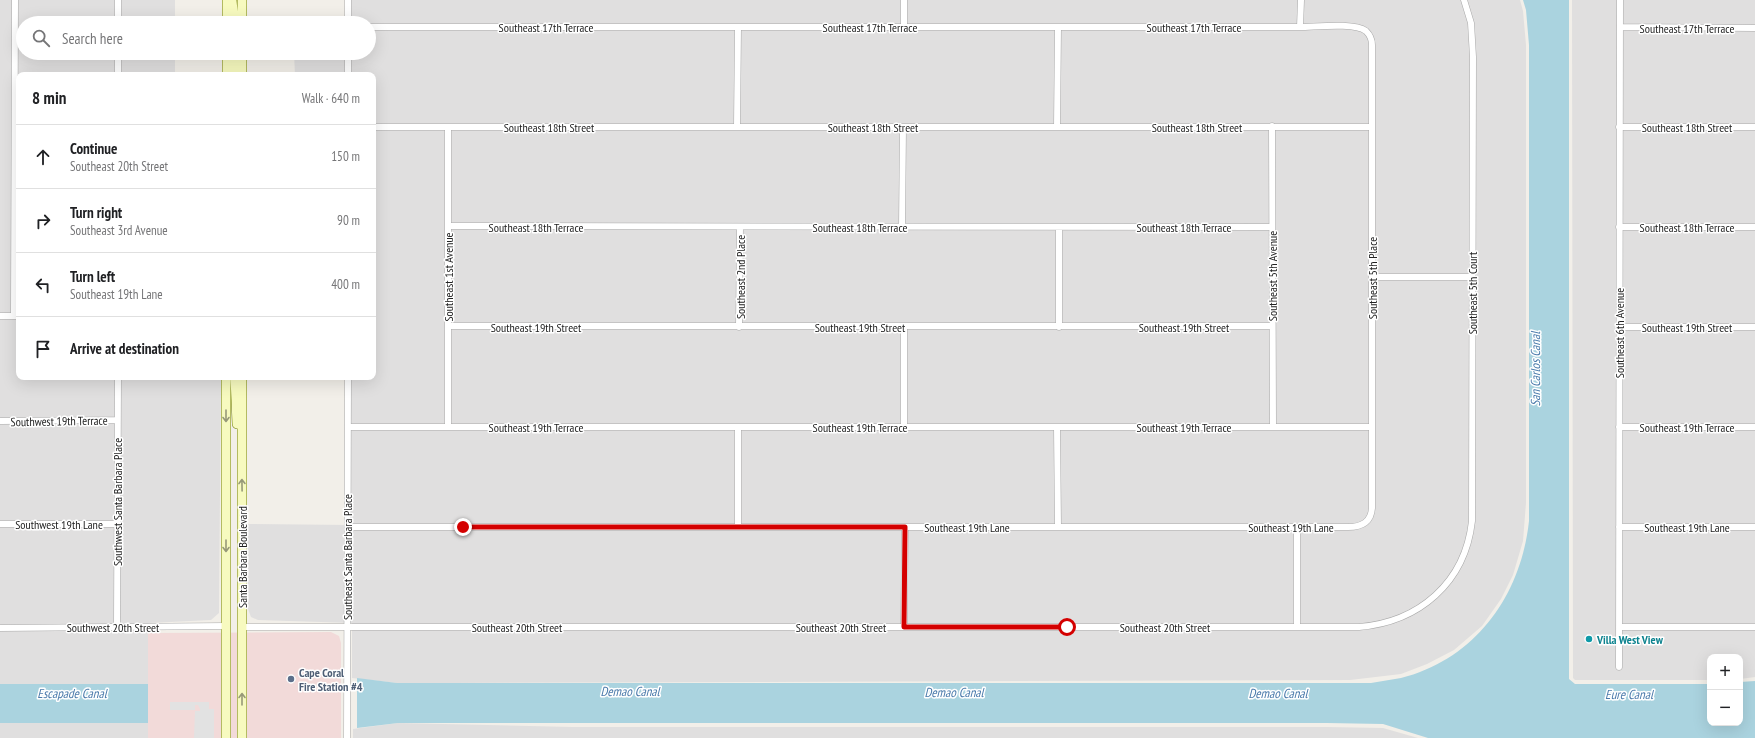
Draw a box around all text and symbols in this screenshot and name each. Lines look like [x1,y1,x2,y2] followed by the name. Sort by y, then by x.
[16,16,376,60] search box
[499,20,593,35] street label: Southeast 17th Terrace
[823,20,917,35] street label: Southeast 17th Terrace
[1147,20,1241,35] street label: Southeast 17th Terrace
[1640,21,1734,36] street label: Southeast 17th Terrace
[30,27,52,49] icon: search
[62,29,123,48] text: Search here
[32,87,66,109] text: 8 min
[302,90,360,107] text: Walk · 640 m
[504,120,595,135] street label: Southeast 18th Street
[828,120,919,135] street label: Southeast 18th Street
[1152,120,1243,135] street label: Southeast 18th Street
[1642,120,1733,135] street label: Southeast 18th Street
[70,139,117,158] text: Continue
[32,146,54,168] icon: ahead
[331,148,360,165] text: 150 m
[70,158,168,175] text: Southeast 20th Street
[70,203,122,222] text: Turn right
[32,210,54,232] icon: right
[337,212,360,229] text: 90 m
[489,220,583,235] street label: Southeast 18th Terrace
[813,220,907,235] street label: Southeast 18th Terrace
[1137,220,1231,235] street label: Southeast 18th Terrace
[1640,220,1734,235] street label: Southeast 18th Terrace
[70,222,168,239] text: Southeast 3rd Avenue
[1265,231,1280,321] street label: Southeast 5th Avenue
[441,232,456,322] street label: Southeast 1st Avenue
[733,235,748,319] street label: Southeast 2nd Place
[1365,237,1380,319] street label: Southeast 5th Place
[1465,251,1480,334] street label: Southeast 5th Court
[70,267,115,286] text: Turn left
[32,274,54,296] icon: left
[331,276,360,293] text: 400 m
[70,286,163,303] text: Southeast 19th Lane
[1612,288,1627,378] street label: Southeast 6th Avenue
[491,320,582,335] street label: Southeast 19th Street
[815,320,906,335] street label: Southeast 19th Street
[1139,320,1230,335] street label: Southeast 19th Street
[1642,320,1733,335] street label: Southeast 19th Street
[1527,330,1544,406] water label: San Carlos Canal
[32,338,54,360] icon: arrive
[70,339,179,358] text: Arrive at destination
[222,409,230,422] one-way arrow
[10,413,108,429] street label: Southwest 19th Terrace
[489,420,583,435] street label: Southeast 19th Terrace
[813,420,907,435] street label: Southeast 19th Terrace
[1137,420,1231,435] street label: Southeast 19th Terrace
[1640,420,1734,435] street label: Southeast 19th Terrace
[110,438,125,566] street label: Southwest Santa Barbara Place
[238,479,246,492] one-way arrow
[340,494,355,620] street label: Southeast Santa Barbara Place
[235,506,250,608] street label: Santa Barbara Boulevard
[15,517,103,532] street label: Southwest 19th Lane
[454,518,472,536] route end
[924,520,1010,535] street label: Southeast 19th Lane
[1248,520,1334,535] street label: Southeast 19th Lane
[1644,520,1730,535] street label: Southeast 19th Lane
[222,539,230,552] one-way arrow
[1058,618,1076,636] route start
[67,620,160,635] street label: Southwest 20th Street
[472,620,563,635] street label: Southeast 20th Street
[796,620,887,635] street label: Southeast 20th Street
[1120,620,1211,635] street label: Southeast 20th Street
[1596,632,1664,647] place label: Villa West View
[1584,634,1594,644] marker: Villa West View
[1707,654,1743,726] map controls
[1707,654,1743,690] button: +
[299,665,363,694] place label: Cape Coral Fire Station #4
[286,674,296,684] marker: Cape Coral Fire Station #4
[600,683,662,700] water label: Demao Canal
[924,684,986,701] water label: Demao Canal
[37,685,109,702] water label: Escapade Canal
[1248,685,1310,702] water label: Demao Canal
[1605,686,1655,703] water label: Eure Canal
[1707,690,1743,726] button: −
[238,693,246,706] one-way arrow

